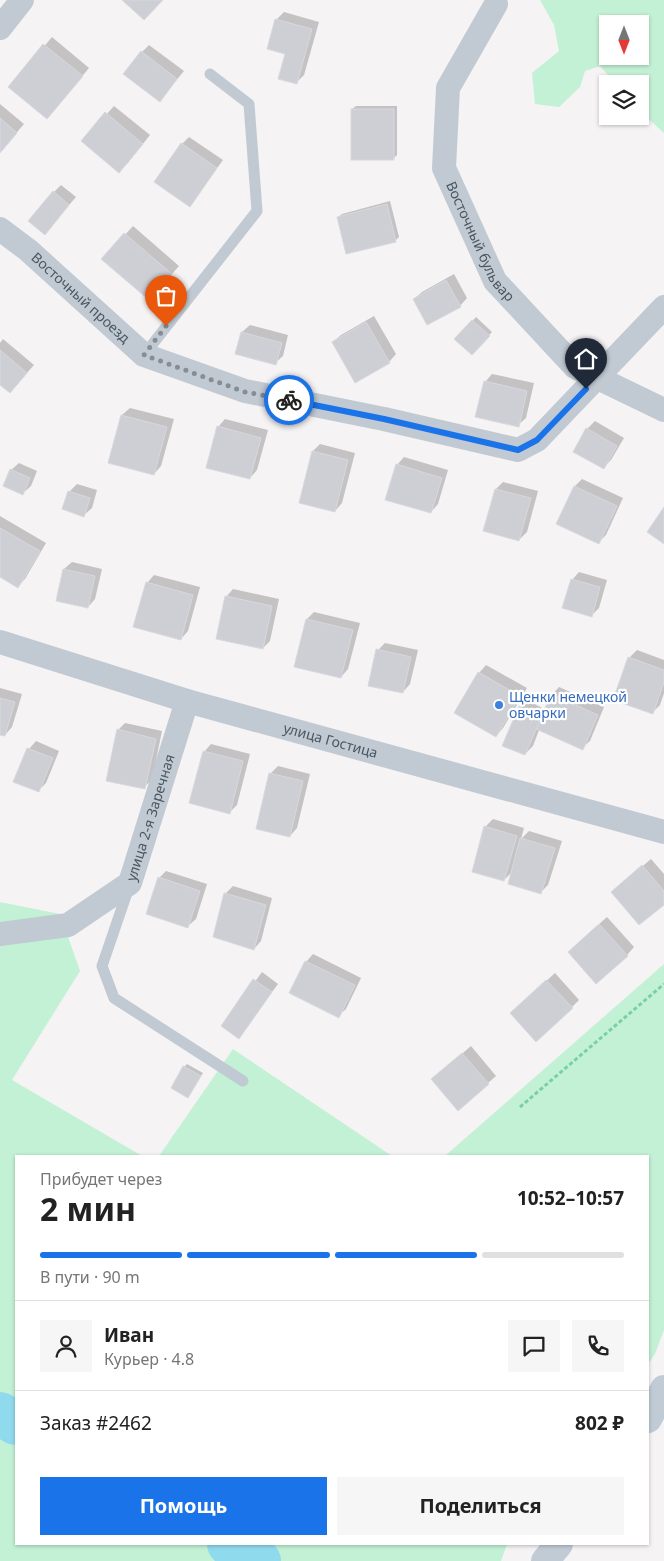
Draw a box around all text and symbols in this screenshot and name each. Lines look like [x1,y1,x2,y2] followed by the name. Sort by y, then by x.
[599,15,649,65] north arrow
[599,15,649,125] map controls
[599,75,649,125] button: layers
[442,178,519,305] street label: Восточный бульвар
[27,248,135,347] street label: Восточный проезд
[145,275,187,326] pin
[152,282,180,310] icon: bag
[565,338,607,389] pin
[572,345,600,373] icon: home
[264,375,314,425] courier
[275,386,303,414] icon: bike
[509,687,627,722] place label: Щенки немецкой овчарки
[493,699,505,711] marker: Щенки немецкой овчарки
[282,718,380,762] street label: улица Гостица
[121,751,179,883] street label: улица 2-я Заречная
[40,1168,162,1190] text: Прибудет через
[517,1185,624,1211] text: 10:52–10:57
[40,1187,136,1230] text: 2 мин
[40,1266,140,1288] text: В пути · 90 m
[40,1320,92,1372] button: person
[508,1320,560,1372] button: chat
[572,1320,624,1372] button: phone
[104,1322,154,1348] text: Иван
[104,1348,194,1370] text: Курьер · 4.8
[40,1410,152,1436] text: Заказ #2462
[575,1410,624,1436] text: 802 ₽
[40,1477,327,1535] button: Помощь
[337,1477,624,1535] button: Поделиться

